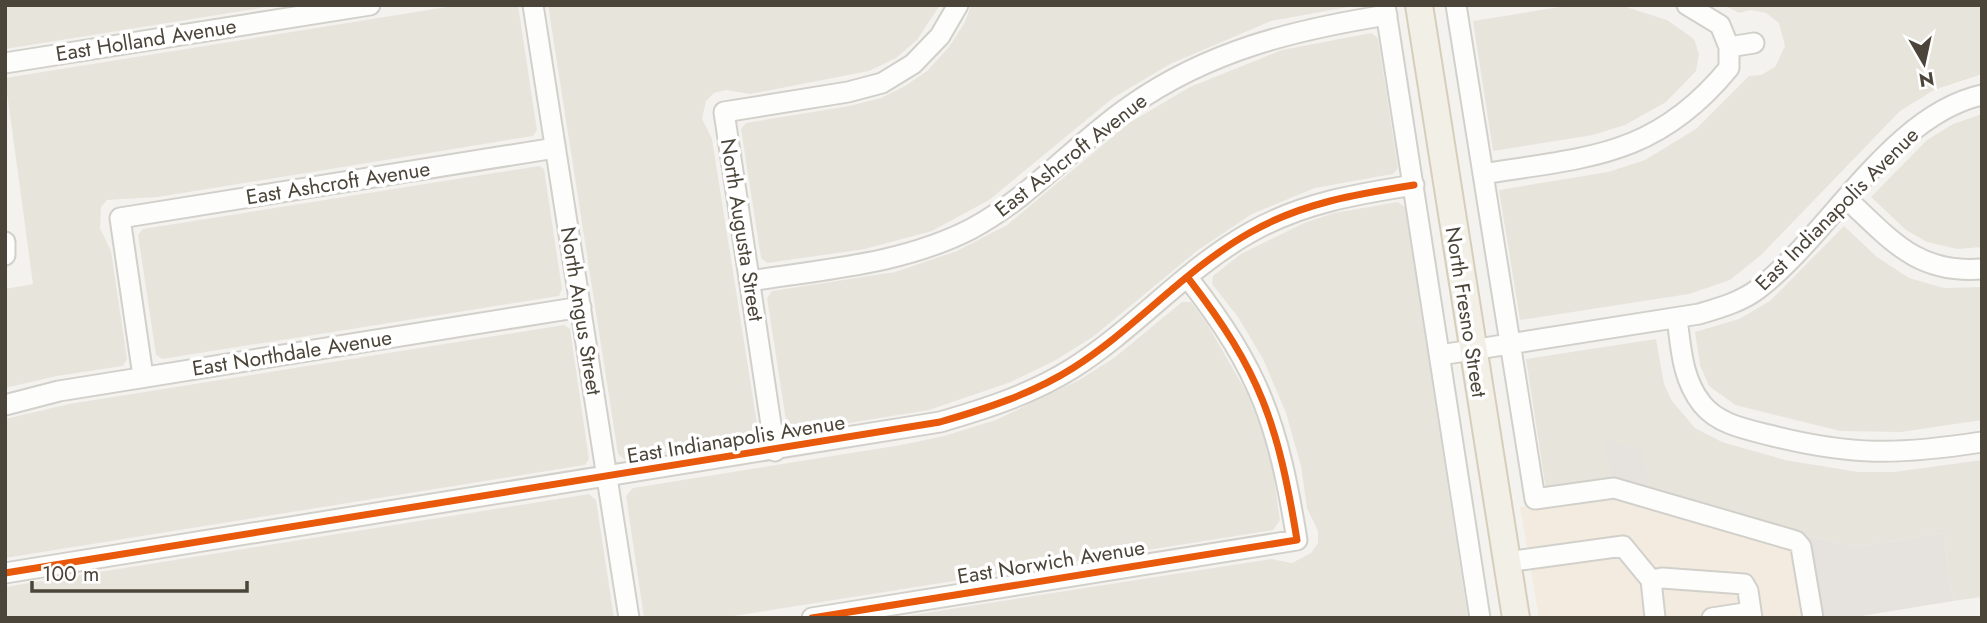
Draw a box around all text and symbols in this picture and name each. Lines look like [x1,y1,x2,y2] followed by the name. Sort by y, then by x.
[54,11,239,69] street label: East Holland Avenue
[1889,28,1959,98] north arrow
[1917,65,1936,94] text: N
[988,86,1154,224] street label: East Ashcroft Avenue
[1749,120,1926,297] street label: East Indianapolis Avenue
[713,136,771,324] street label: North Augusta Street
[244,154,432,212] street label: East Ashcroft Avenue
[1438,224,1494,400] street label: North Fresno Street
[553,225,609,397] street label: North Angus Street
[190,322,394,384] street label: East Northdale Avenue
[625,407,847,471] street label: East Indianapolis Avenue
[955,532,1147,592] street label: East Norwich Avenue
[32,550,247,594] scale bar
[42,559,99,589] text: 100 m

